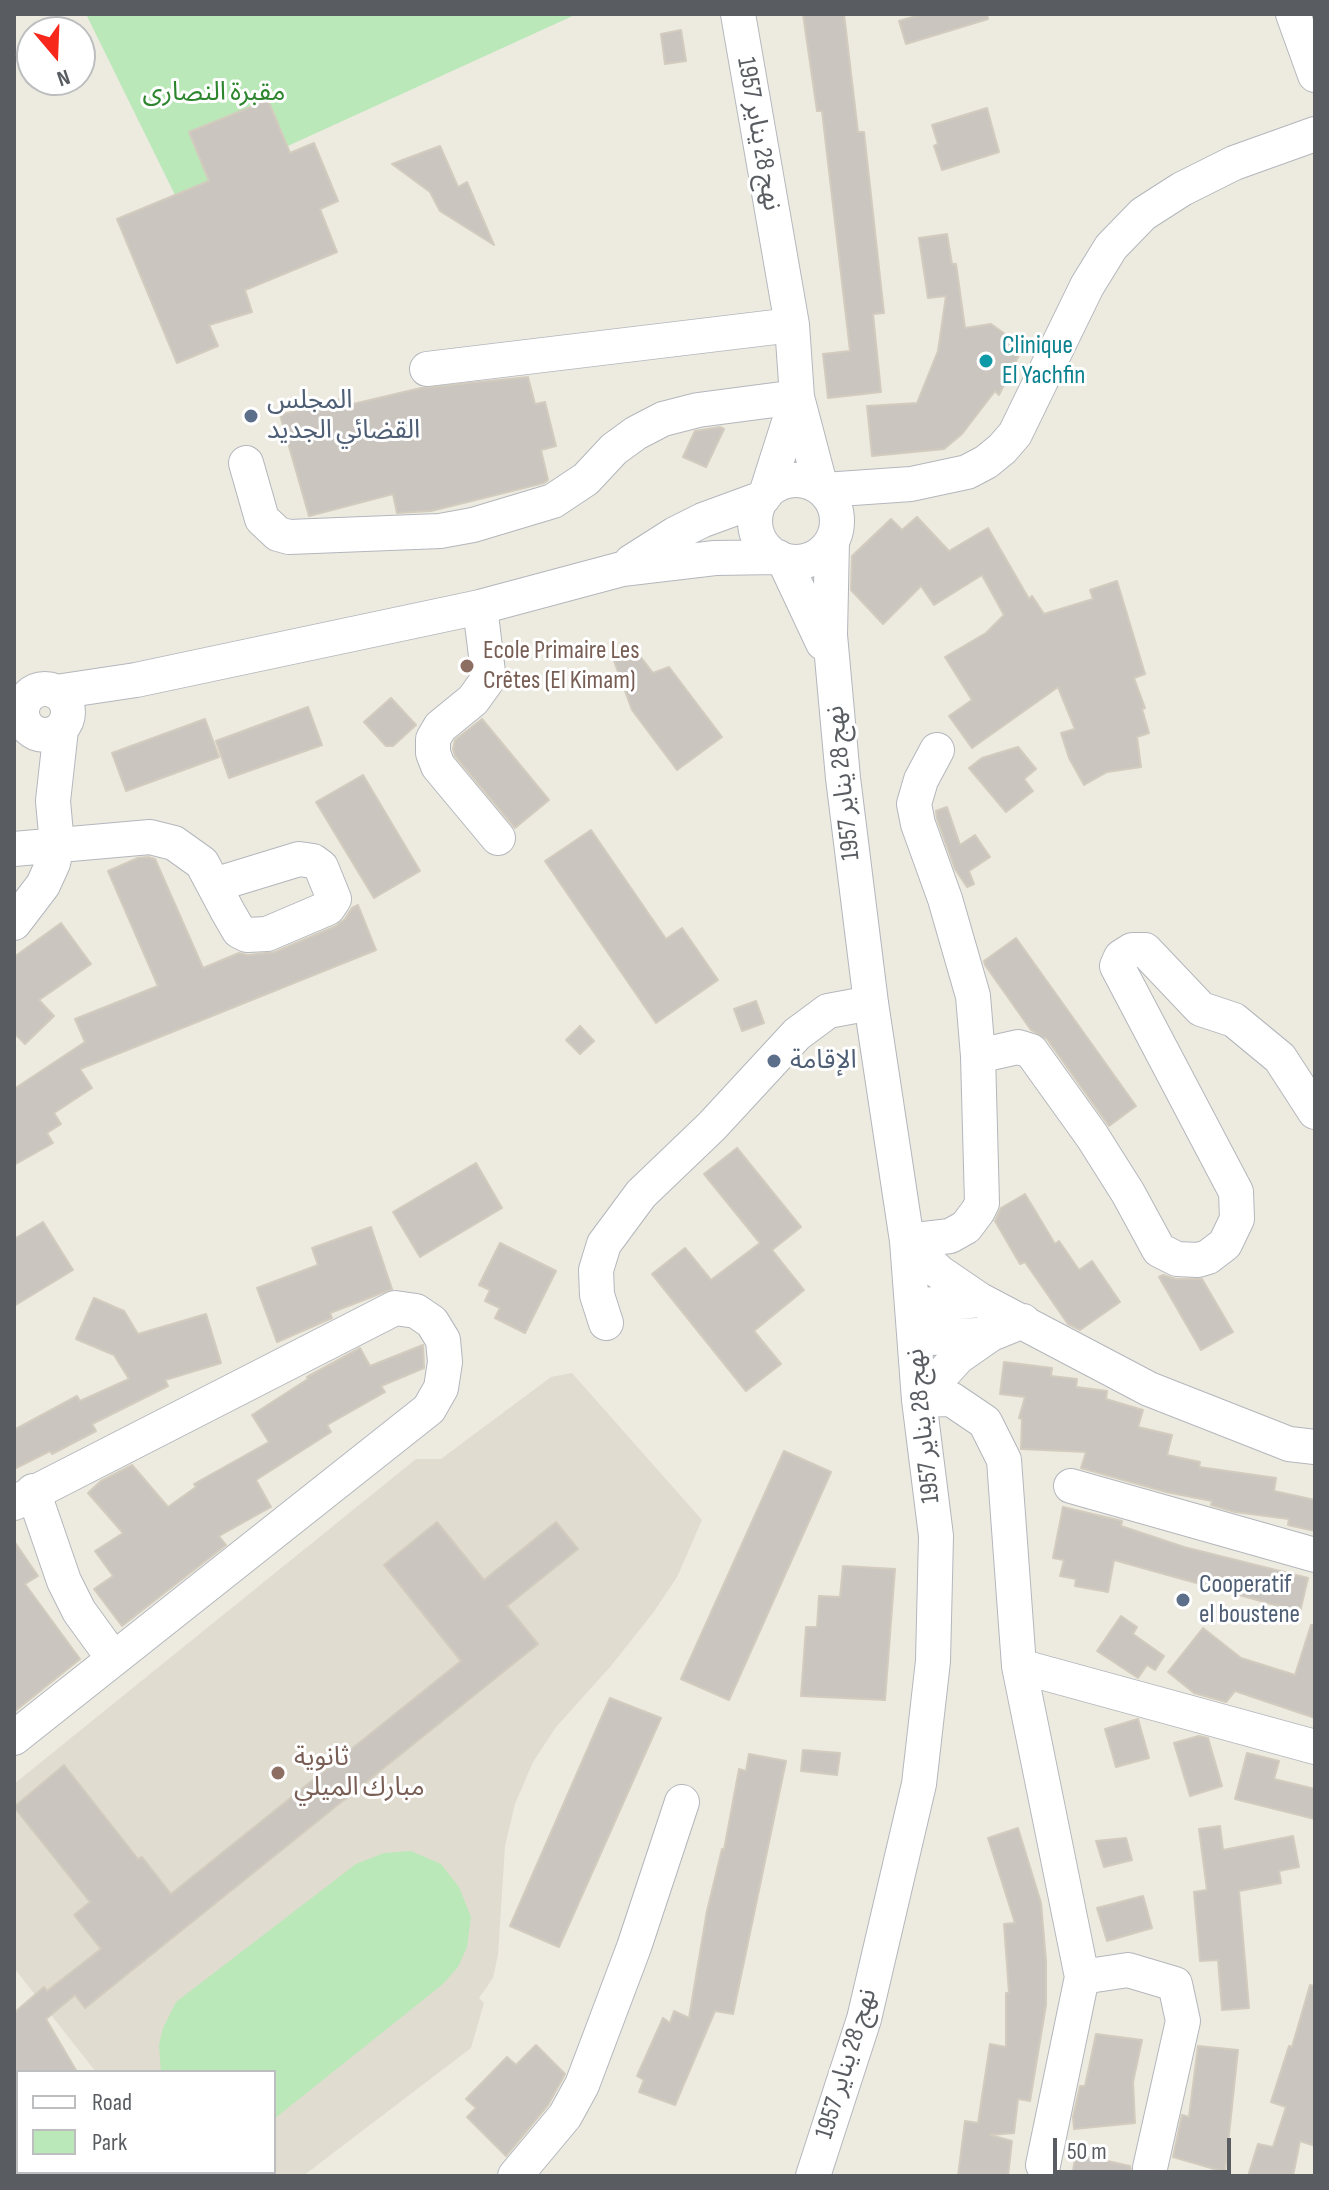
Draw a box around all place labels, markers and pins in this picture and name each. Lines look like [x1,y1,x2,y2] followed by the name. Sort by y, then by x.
[1002,330,1085,392] place label: Clinique El Yachfin
[977,352,995,370] marker: Clinique El Yachfin
[267,385,420,446] place label: المجلس القضائي الجديد
[242,407,260,425] marker: المجلس القضائي الجديد
[483,635,640,696] place label: Ecole Primaire Les Crêtes (El Kimam)
[458,657,476,675] marker: Ecole Primaire Les Crêtes (El Kimam)
[790,1045,857,1077] place label: الإقامة
[765,1052,783,1070] marker: الإقامة
[1199,1569,1300,1630] place label: Cooperatif el boustene
[1174,1591,1192,1609] marker: Cooperatif el boustene
[294,1742,425,1804] place label: ثانوية مبارك الميلي
[269,1764,287,1782] marker: ثانوية مبارك الميلي

